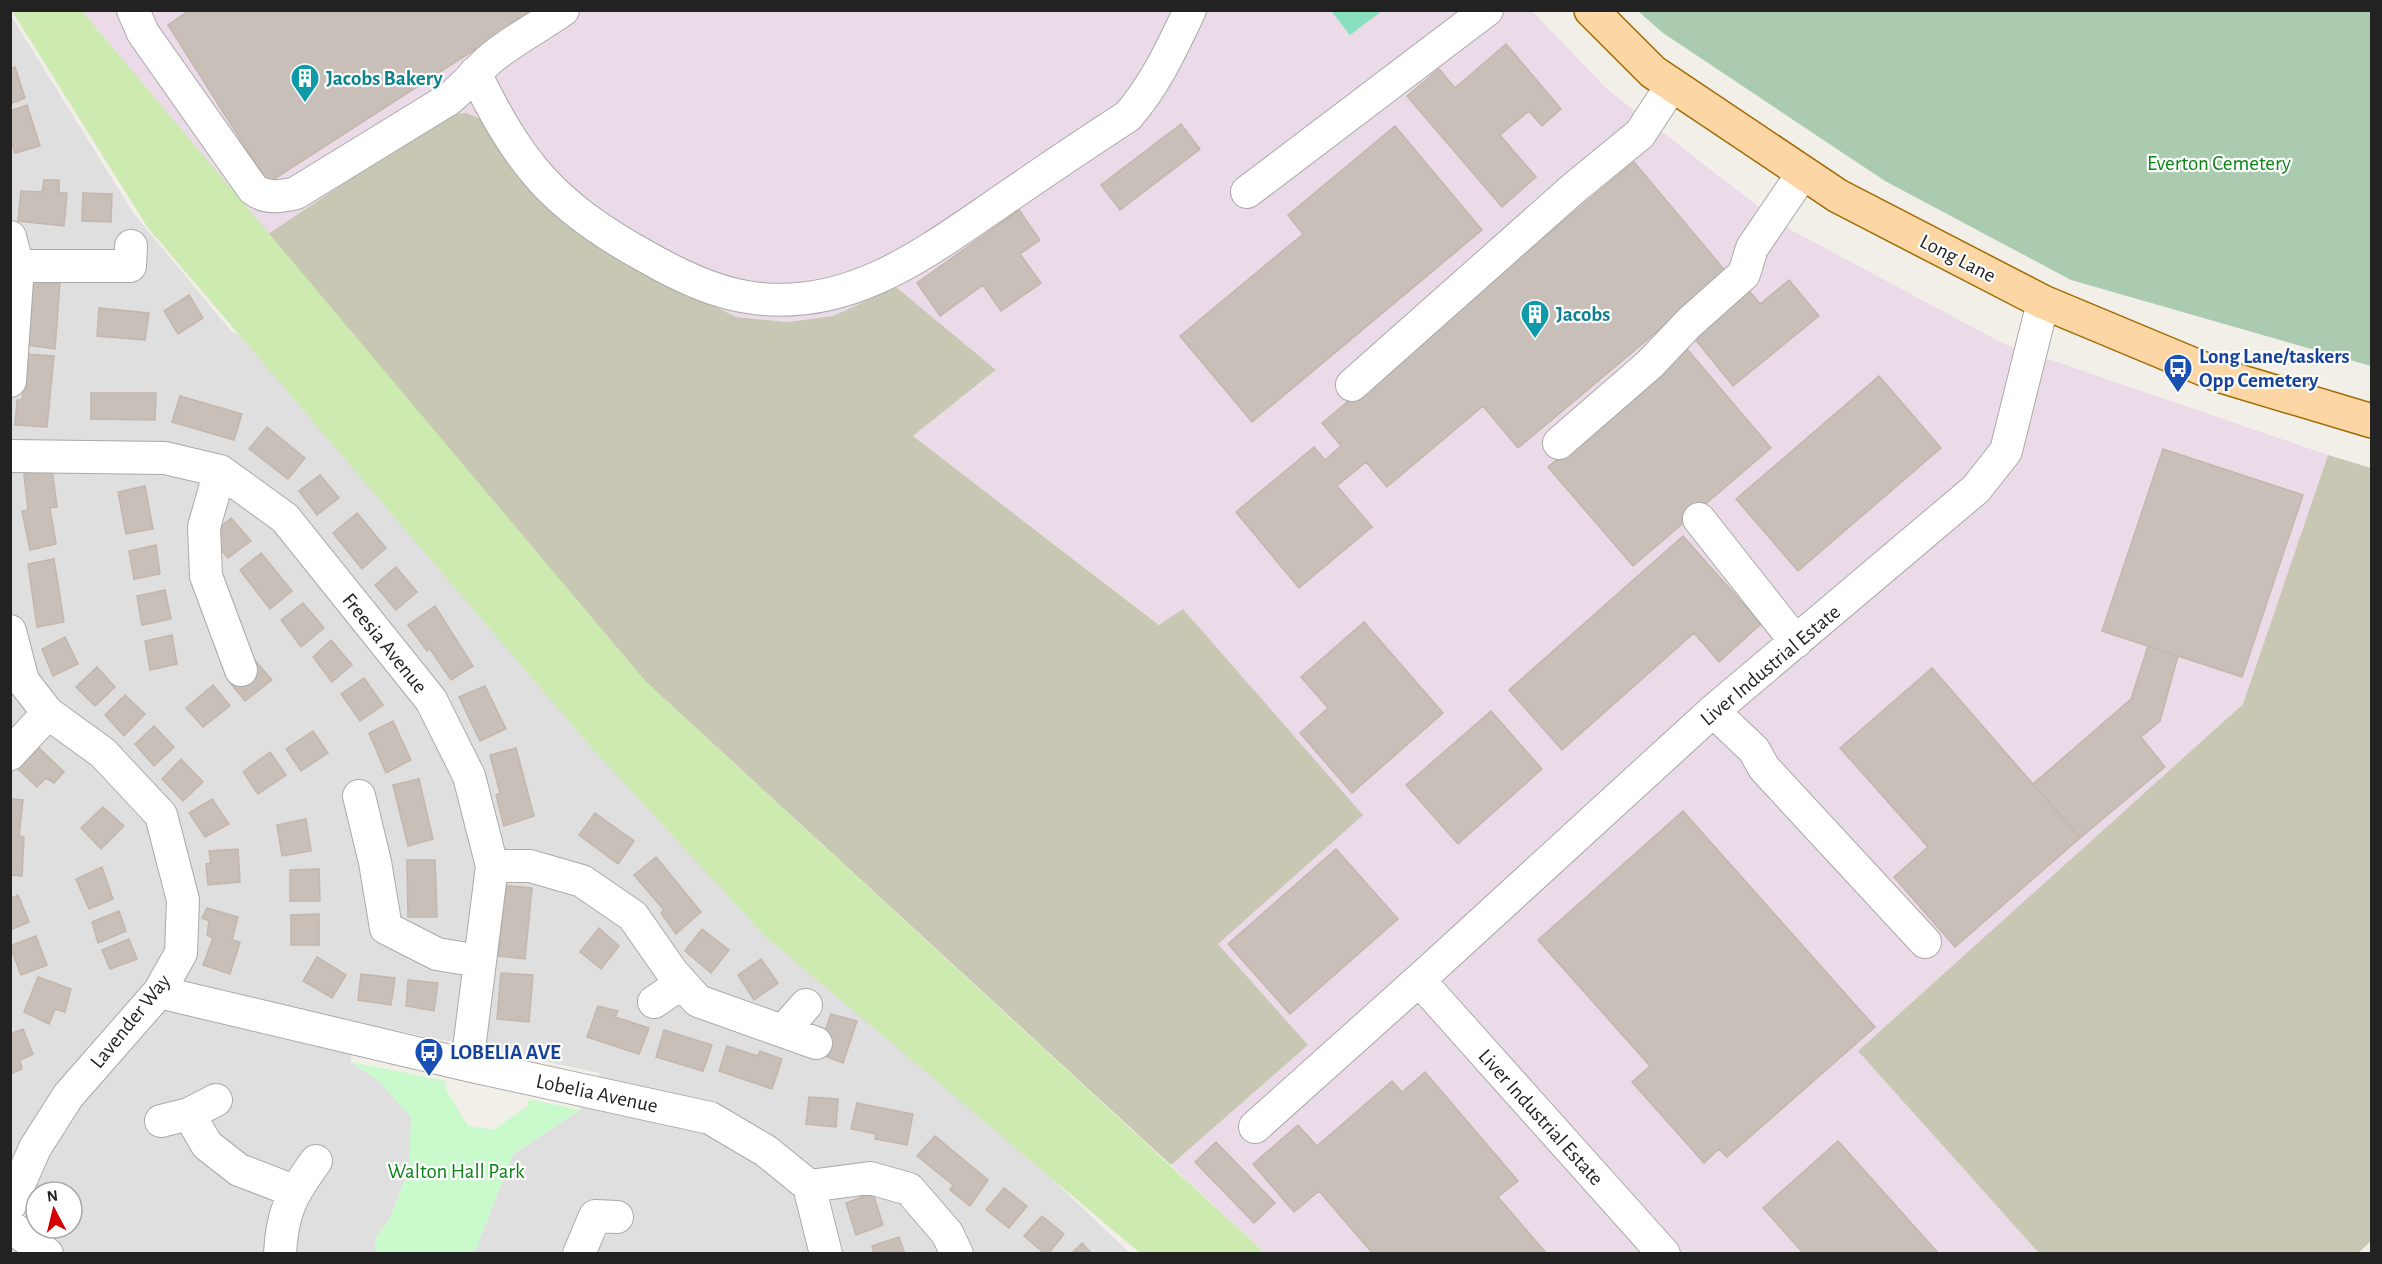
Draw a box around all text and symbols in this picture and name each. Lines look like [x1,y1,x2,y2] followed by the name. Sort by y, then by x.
[289,62,321,104] building icon: Jacobs Bakery
[326,68,443,89] place label: Jacobs Bakery
[2147,153,2291,174] park label: Everton Cemetery
[1917,231,1999,286] street label: Long Lane
[1519,298,1551,340] building icon: Jacobs
[1556,304,1610,325] place label: Jacobs
[2199,346,2350,391] place label: Long Lane/taskers Opp Cemetery
[2162,352,2194,394] bus stop icon: Long Lane/taskers Opp Cemetery
[338,589,431,697] street label: Freesia Avenue
[1696,601,1844,730] street label: Liver Industrial Estate
[86,970,174,1072] street label: Lavender Way
[413,1036,445,1078] bus stop icon: LOBELIA AVE
[450,1042,561,1063] place label: LOBELIA AVE
[1474,1045,1607,1189] street label: Liver Industrial Estate
[534,1070,660,1117] street label: Lobelia Avenue
[387,1161,525,1182] park label: Walton Hall Park
[24,1180,84,1240] north arrow
[46,1187,59,1205] text: N

